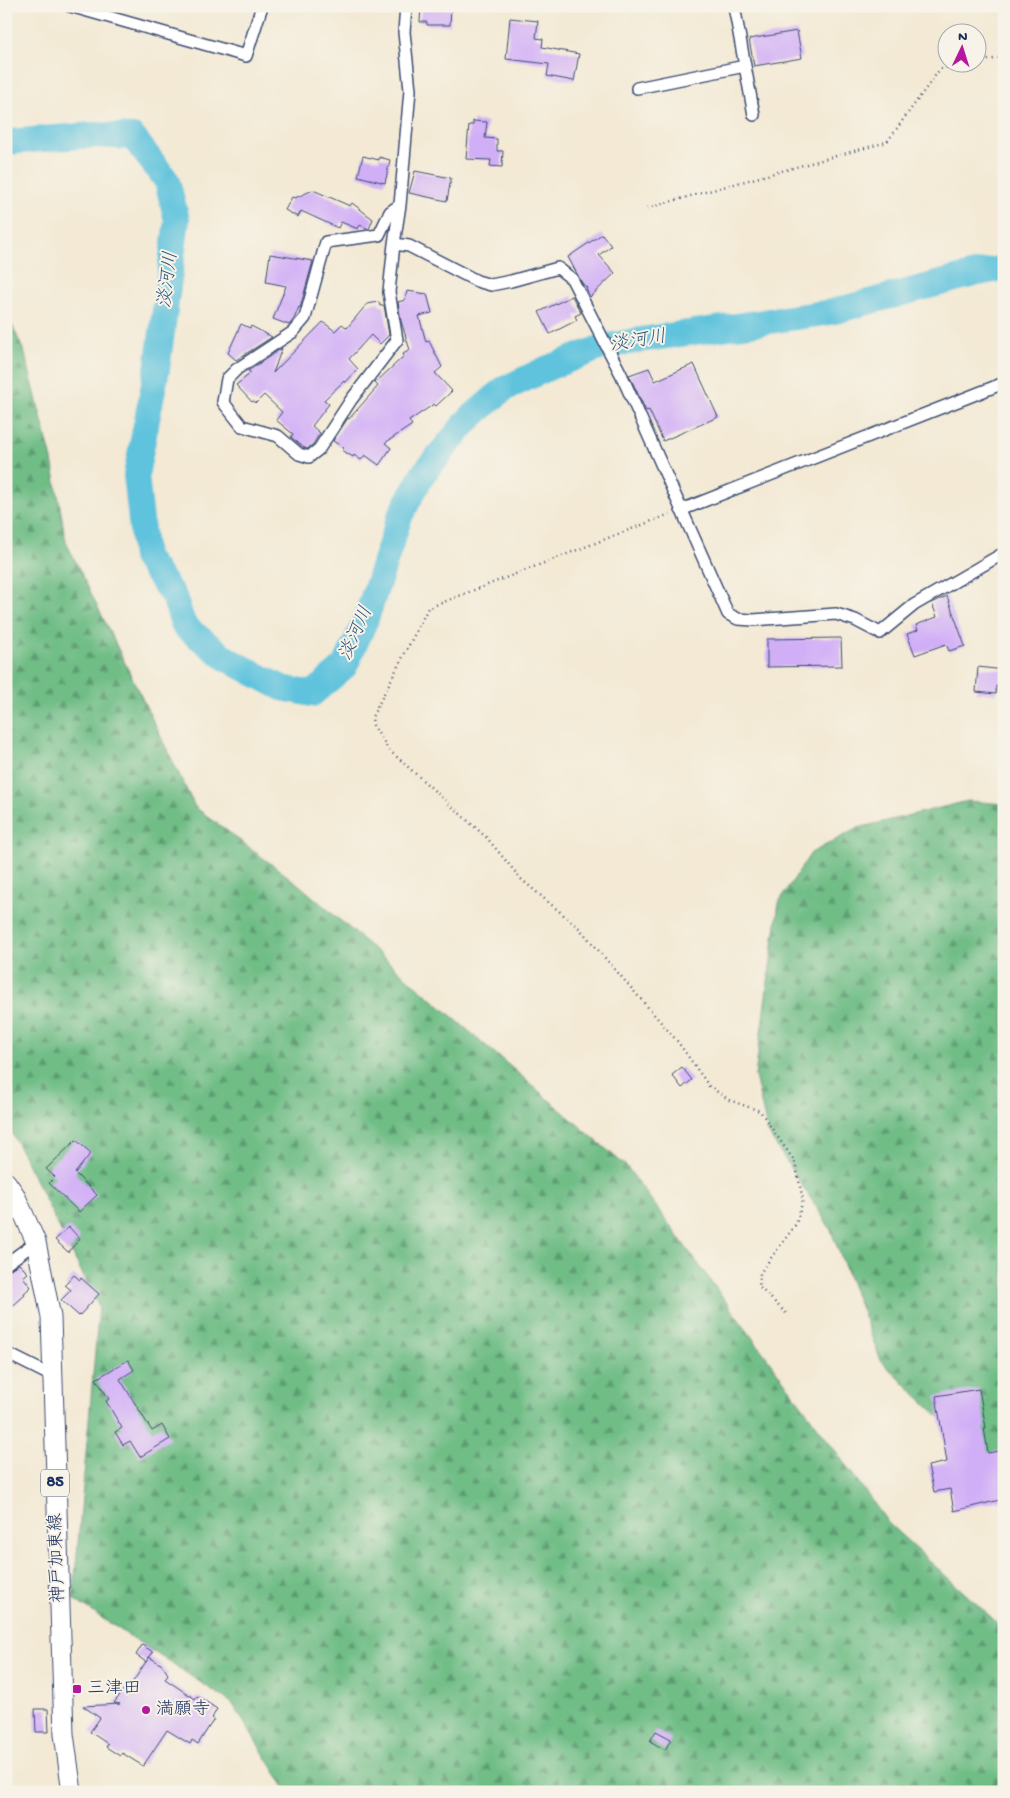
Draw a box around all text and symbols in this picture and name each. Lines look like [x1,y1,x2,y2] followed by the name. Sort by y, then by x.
[938,22,988,72] north arrow
[958,29,968,46] text: N
[153,250,184,310] water label: 淡河川
[608,325,668,358] water label: 淡河川
[334,603,379,665] water label: 淡河川
[41,1470,69,1496] road number: 85
[45,1513,70,1603] street label: 神戸加東線
[87,1678,141,1700] place label: 三津田
[71,1683,83,1695] marker: 三津田
[156,1699,210,1721] place label: 満願寺
[140,1704,152,1716] marker: 満願寺

